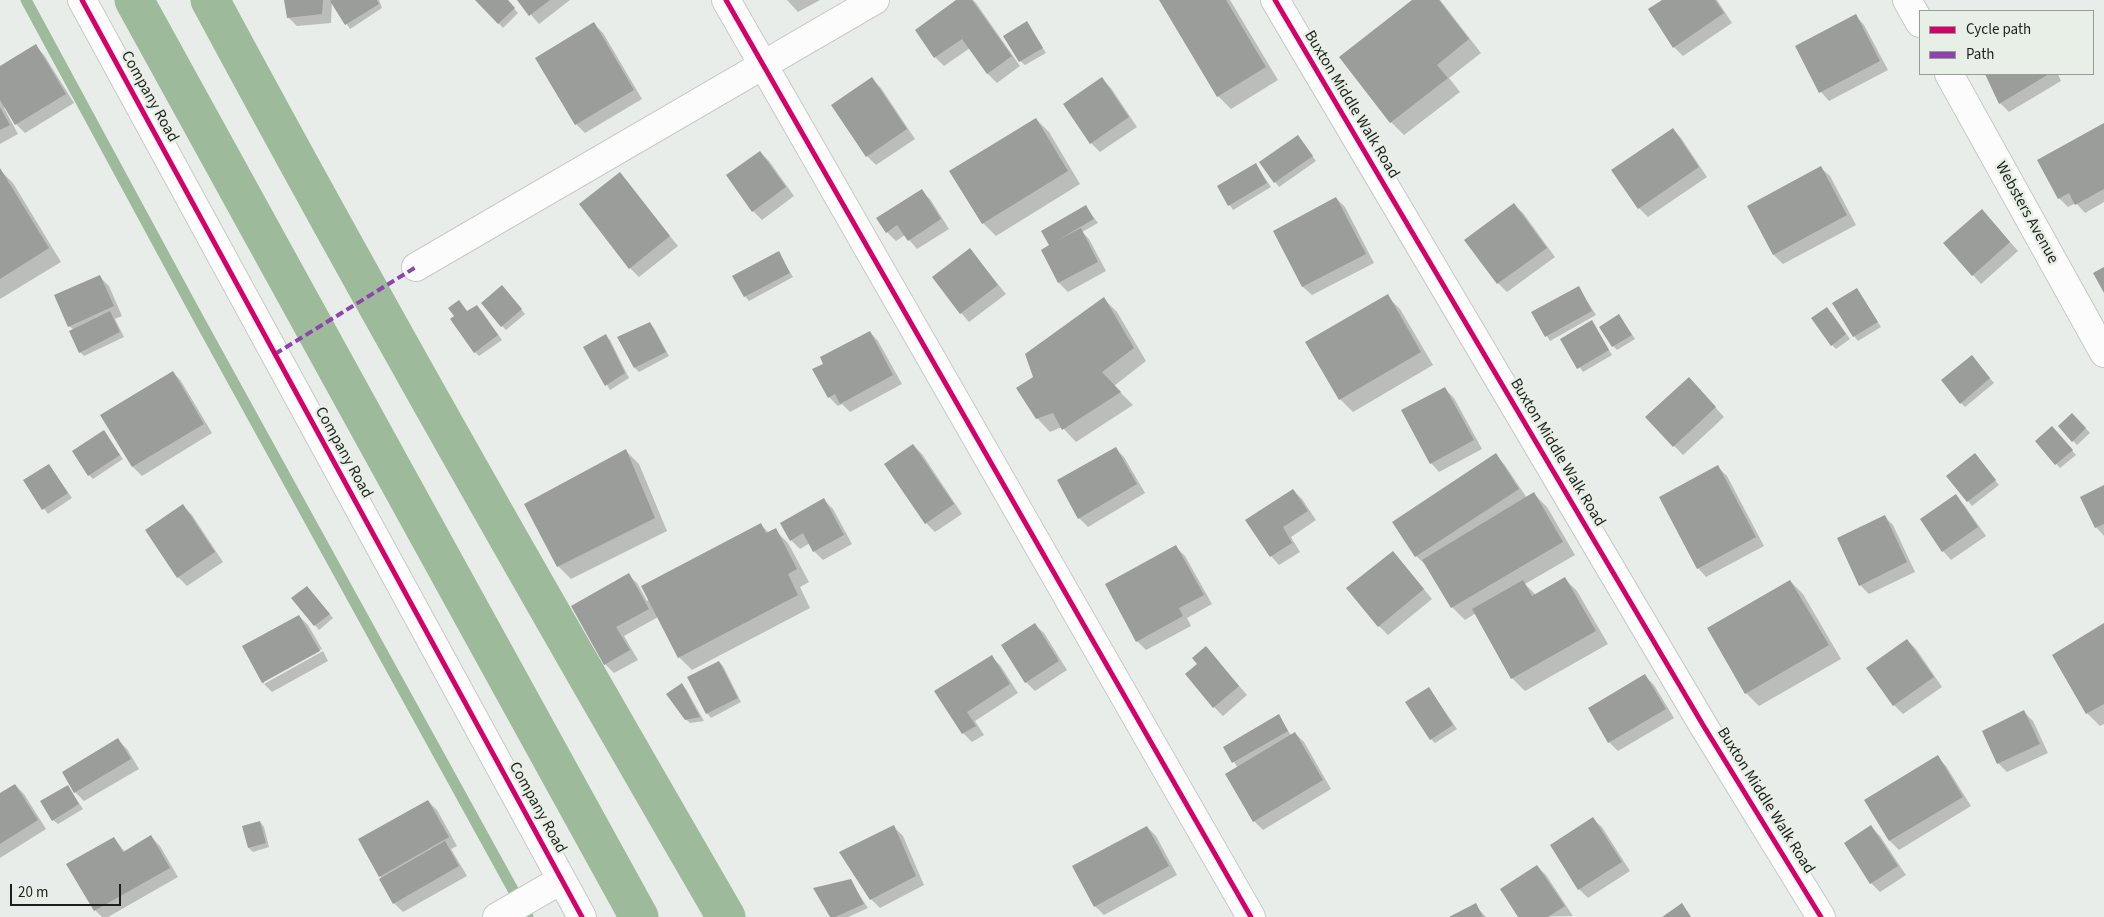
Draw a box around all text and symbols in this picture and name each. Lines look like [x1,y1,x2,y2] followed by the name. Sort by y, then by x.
[1919,10,2094,75] legend
[1966,19,2031,40] text: Cycle path
[1299,28,1403,182] street label: Buxton Middle Walk Road
[1966,44,1994,65] text: Path
[116,48,182,146] street label: Company Road
[1990,159,2062,267] street label: Websters Avenue
[1505,376,1609,530] street label: Buxton Middle Walk Road
[310,404,376,502] street label: Company Road
[1712,724,1818,878] street label: Buxton Middle Walk Road
[504,759,570,857] street label: Company Road
[12,874,124,906] scale bar
[18,882,48,903] text: 20 m

